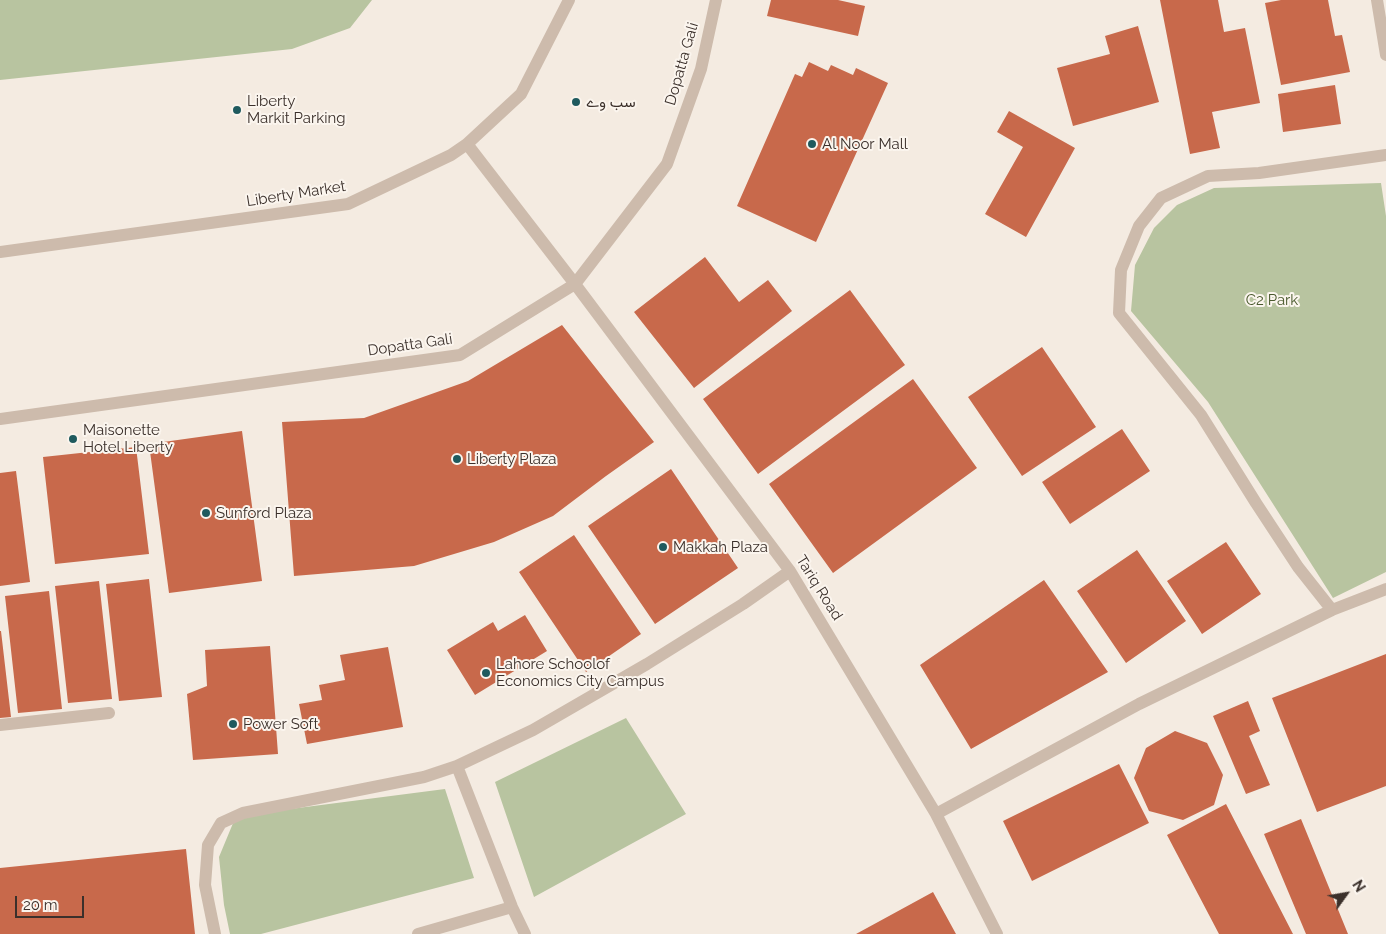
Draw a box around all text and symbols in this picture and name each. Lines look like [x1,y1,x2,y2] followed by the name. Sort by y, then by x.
[662,21,702,107] street label: Dopatta Gali
[247,92,346,127] place label: Liberty Markit Parking
[586,93,636,111] place label: سب وے
[570,96,582,108] marker: سب وے
[231,104,243,116] marker: Liberty Markit Parking
[822,135,908,153] place label: Al Noor Mall
[806,138,818,150] marker: Al Noor Mall
[245,177,347,211] street label: Liberty Market
[1246,291,1298,309] park label: C2 Park
[366,330,454,360] street label: Dopatta Gali
[83,421,173,456] place label: Maisonette Hotel Liberty
[67,433,79,445] marker: Maisonette Hotel Liberty
[467,450,556,468] place label: Liberty Plaza
[451,453,463,465] marker: Liberty Plaza
[216,504,312,522] place label: Sunford Plaza
[200,507,212,519] marker: Sunford Plaza
[673,538,768,556] place label: Makkah Plaza
[657,541,669,553] marker: Makkah Plaza
[792,552,846,624] street label: Tariq Road
[496,655,664,690] place label: Lahore Schoolof Economics City Campus
[480,667,492,679] marker: Lahore Schoolof Economics City Campus
[243,715,319,733] place label: Power Soft
[227,718,239,730] marker: Power Soft
[1321,869,1371,919] north arrow
[1349,877,1368,895] text: N
[18,886,86,918] scale bar
[23,896,58,914] text: 20 m

